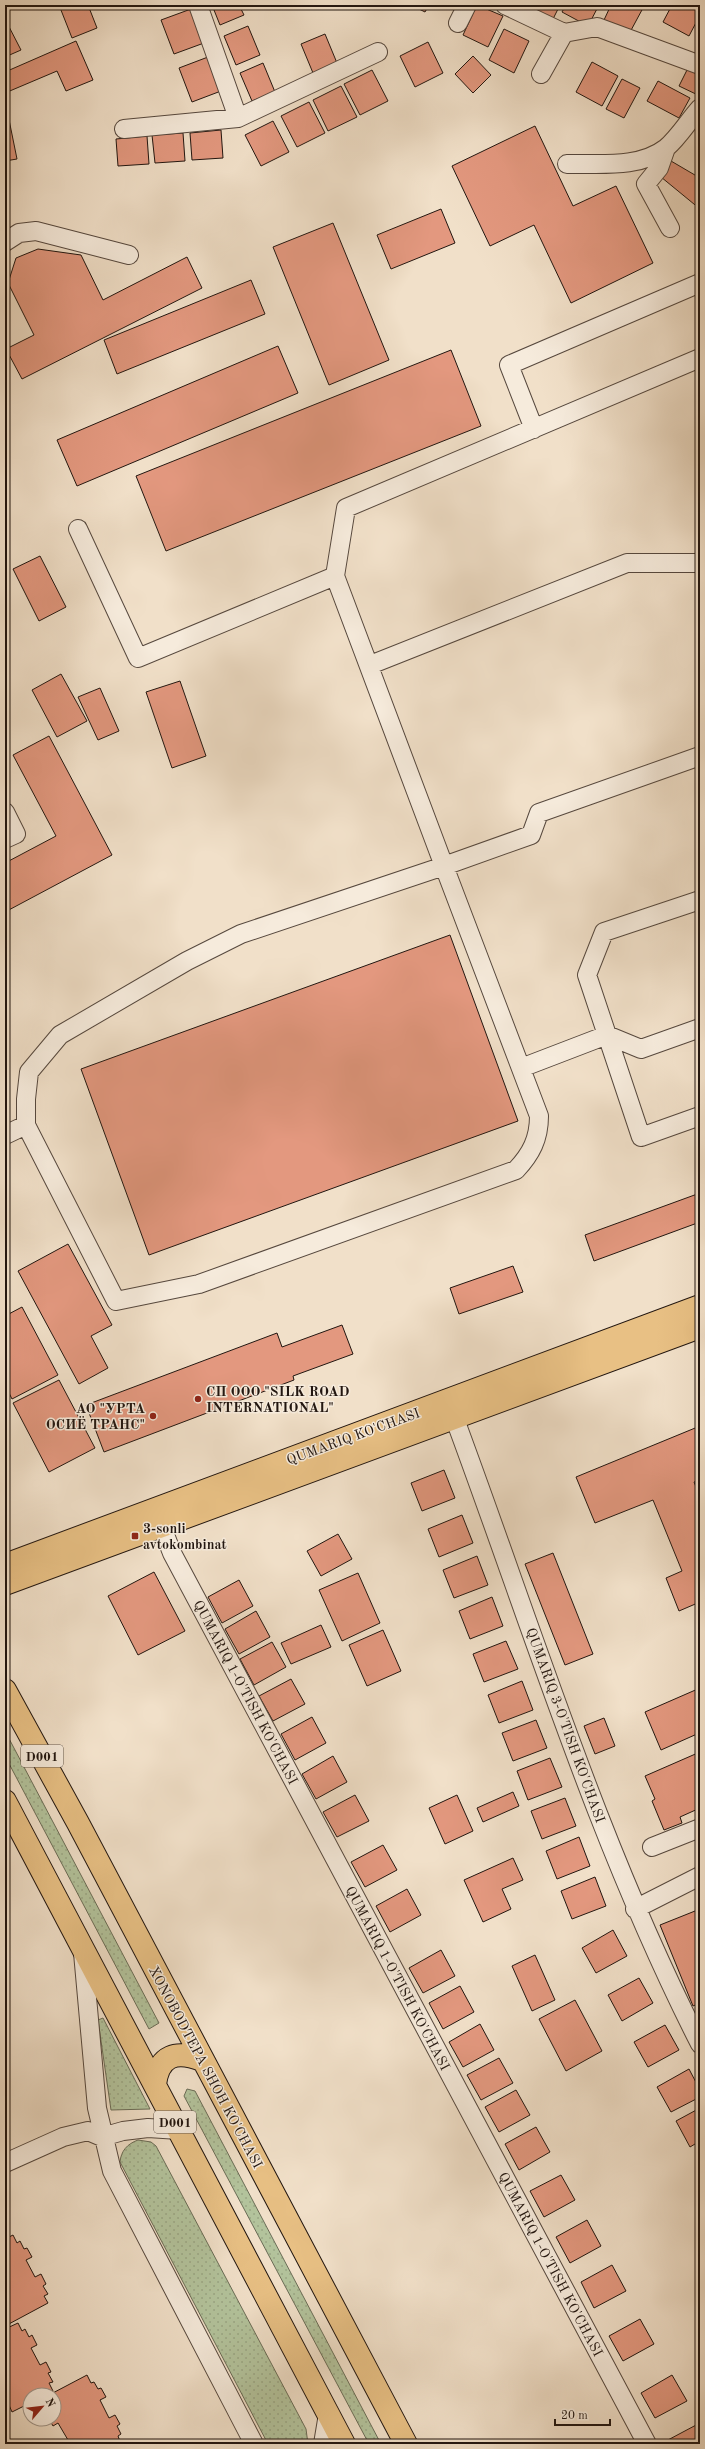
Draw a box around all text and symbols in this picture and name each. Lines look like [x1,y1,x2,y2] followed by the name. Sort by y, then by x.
[206,1385,350,1415] place label: СП ООО "SILK ROAD INTERNATIONAL"
[193,1394,203,1404] marker: СП ООО "SILK ROAD INTERNATIONAL"
[46,1402,145,1432] place label: АО "УРТА ОСИЁ ТРАНС"
[285,1406,422,1468] street label: QUMARIQ KO'CHASI
[148,1411,158,1421] marker: АО "УРТА ОСИЁ ТРАНС"
[143,1522,227,1552] place label: 3-sonli avtokombinat
[130,1531,140,1541] marker: 3-sonli avtokombinat
[190,1598,300,1787] street label: QUMARIQ 1-O'TISH KO'CHASI
[523,1626,607,1825] street label: QUMARIQ 3-O'TISH KO'CHASI
[21,1745,63,1767] road number: D001
[342,1884,452,2073] street label: QUMARIQ 1-O'TISH KO'CHASI
[146,1964,265,2171] street label: XONOBODTEPA SHOH KO'CHASI
[154,2111,196,2133] road number: D001
[495,2170,605,2359] street label: QUMARIQ 1-O'TISH KO'CHASI
[22,2387,62,2427] north arrow
[43,2397,57,2410] text: N
[555,2401,610,2427] scale bar
[561,2410,588,2422] text: 20 m

